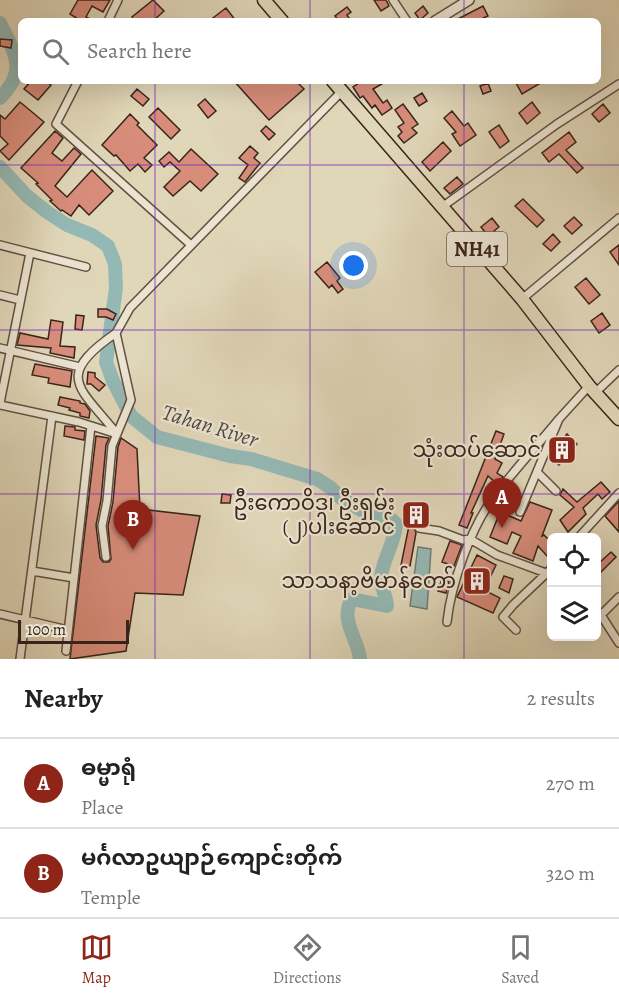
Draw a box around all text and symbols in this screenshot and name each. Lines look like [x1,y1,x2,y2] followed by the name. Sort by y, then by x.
[18,18,601,84] search box
[39,35,72,68] icon: search
[87,36,192,66] text: Search here
[447,232,507,266] road number: NH41
[339,251,368,280] your location
[158,397,263,455] water label: Tahan River
[412,434,541,467] place label: သုံးထပ်ဆောင်
[546,434,578,466] building icon: သုံးထပ်ဆောင်
[482,478,522,528] pin: A
[233,487,395,544] place label: ဦးကောဝိဒ၊ ဦးရှမ်း (၂)ပါးဆောင်
[400,499,432,531] building icon: ဦးကောဝိဒ၊ ဦးရှမ်း (၂)ပါးဆောင်
[114,500,152,550] pin: B
[547,533,601,641] map controls
[547,533,601,587] button: locate
[282,565,456,598] place label: သာသနာ့ဗိမာန်တော်
[461,565,493,597] building icon: သာသနာ့ဗိမာန်တော်
[547,587,601,641] button: layers
[18,617,129,644] scale bar
[27,619,66,641] text: 100 m
[24,681,103,716] text: Nearby
[527,685,595,712] text: 2 results
[81,753,136,783] text: ဓမ္မာရုံ
[37,770,50,797] text: A
[546,770,595,797] text: 270 m
[81,794,123,821] text: Place
[81,843,342,873] text: မင်္ဂလာဥယျာဉ်ကျောင်းတိုက်
[37,860,50,887] text: B
[546,860,595,887] text: 320 m
[81,884,141,911] text: Temple
[80,931,113,989] tab: Map
[273,931,341,989] tab: Directions
[501,931,539,989] tab: Saved

